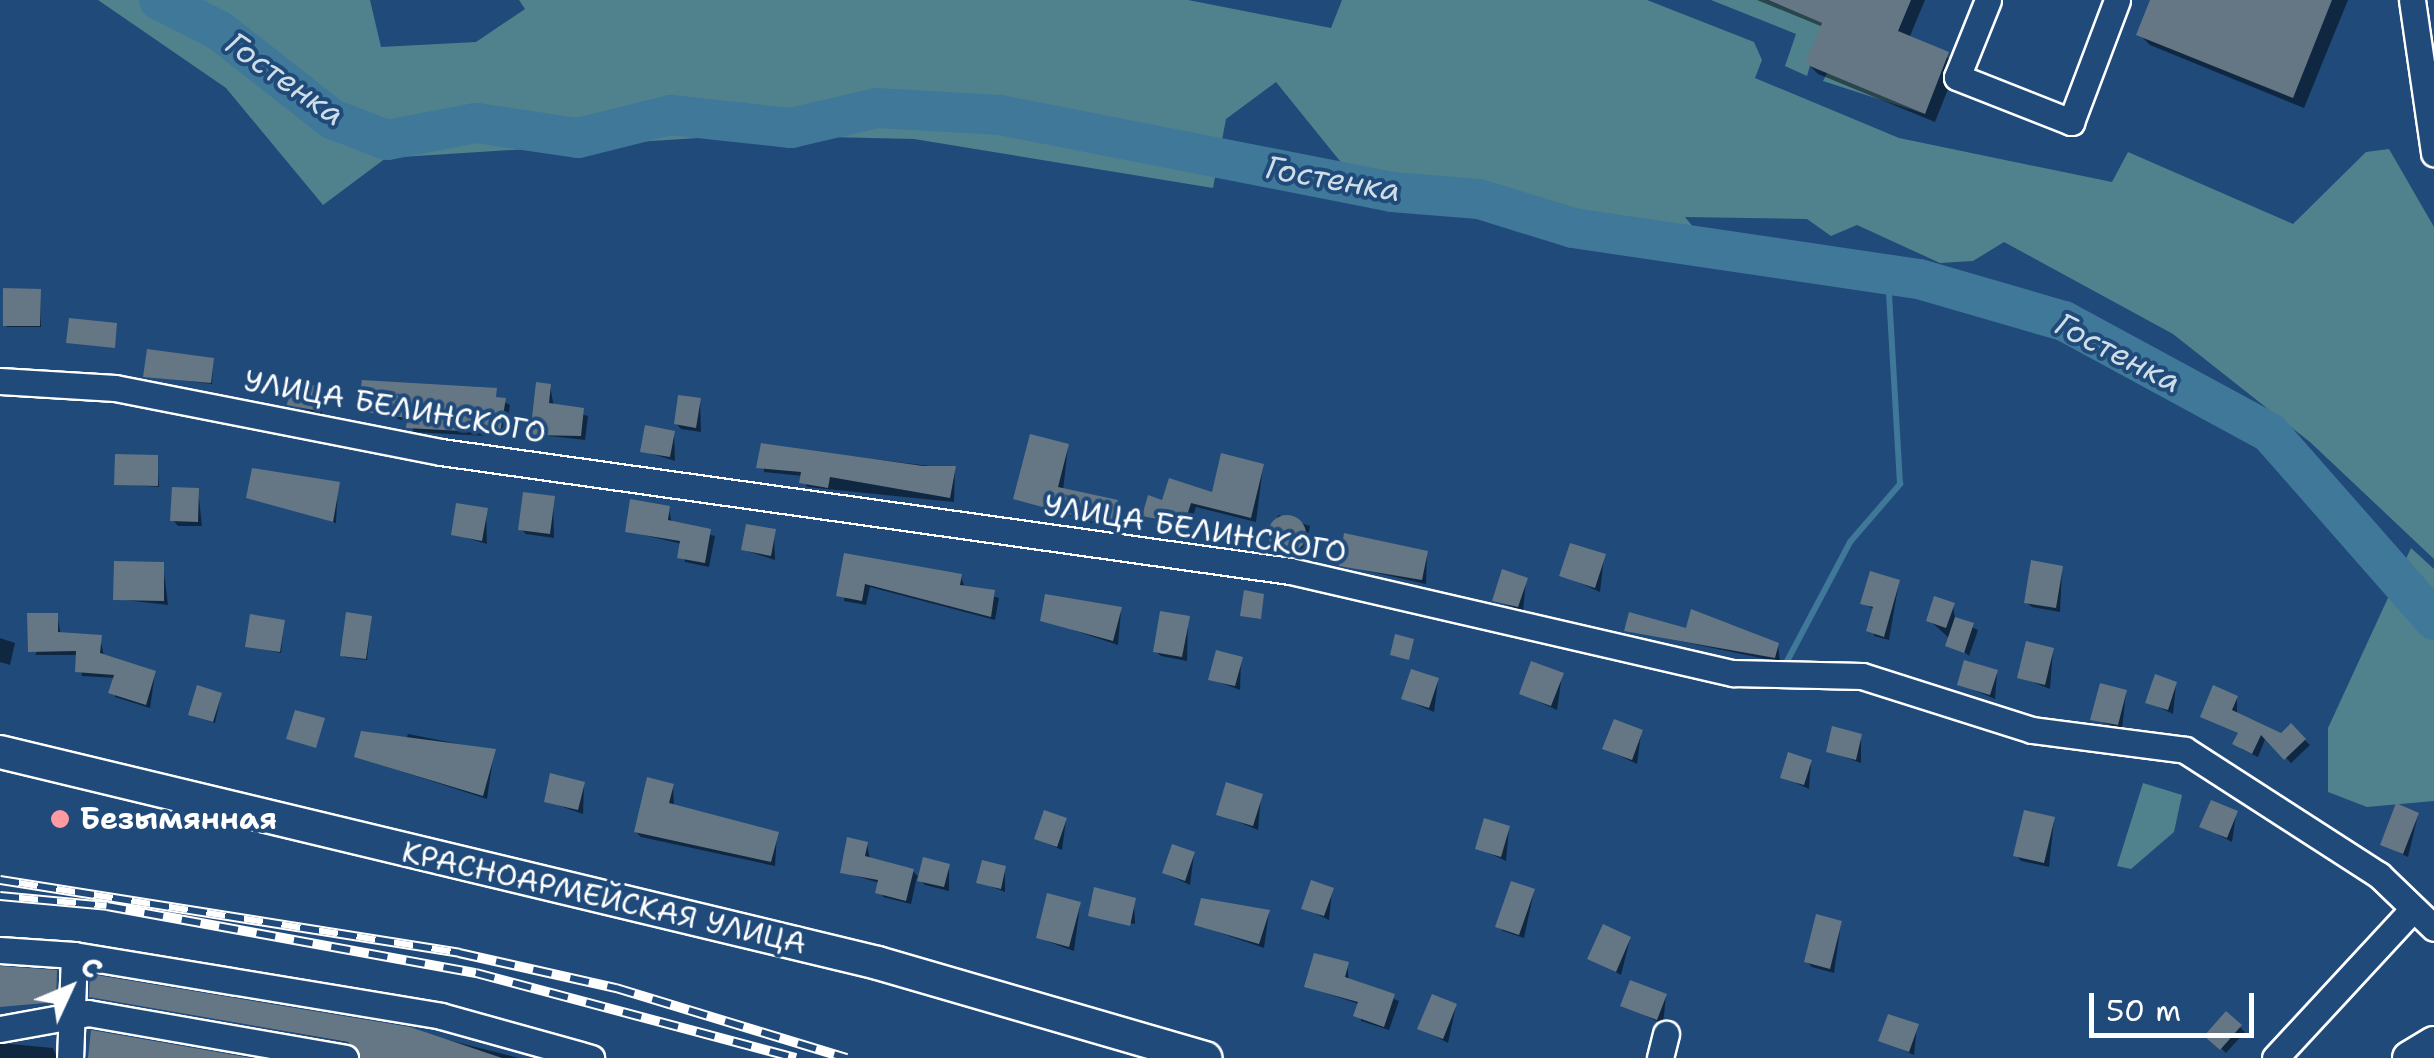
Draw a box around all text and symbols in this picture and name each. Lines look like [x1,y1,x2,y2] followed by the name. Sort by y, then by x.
[218,24,352,134] water label: Гостенка
[1262,148,1404,210] water label: Гостенка
[2048,305,2188,401] water label: Гостенка
[241,363,549,451] street label: УЛИЦА БЕЛИНСКОГО
[1041,487,1349,571] street label: УЛИЦА БЕЛИНСКОГО
[80,801,277,837] place label: Безымянная
[49,808,71,830] marker: Безымянная
[398,834,810,962] street label: КРАСНОАРМЕЙСКАЯ УЛИЦА
[20,938,120,1038] north arrow
[72,948,111,987] text: С
[2094,973,2259,1035] scale bar
[2106,990,2181,1031] text: 50 m

